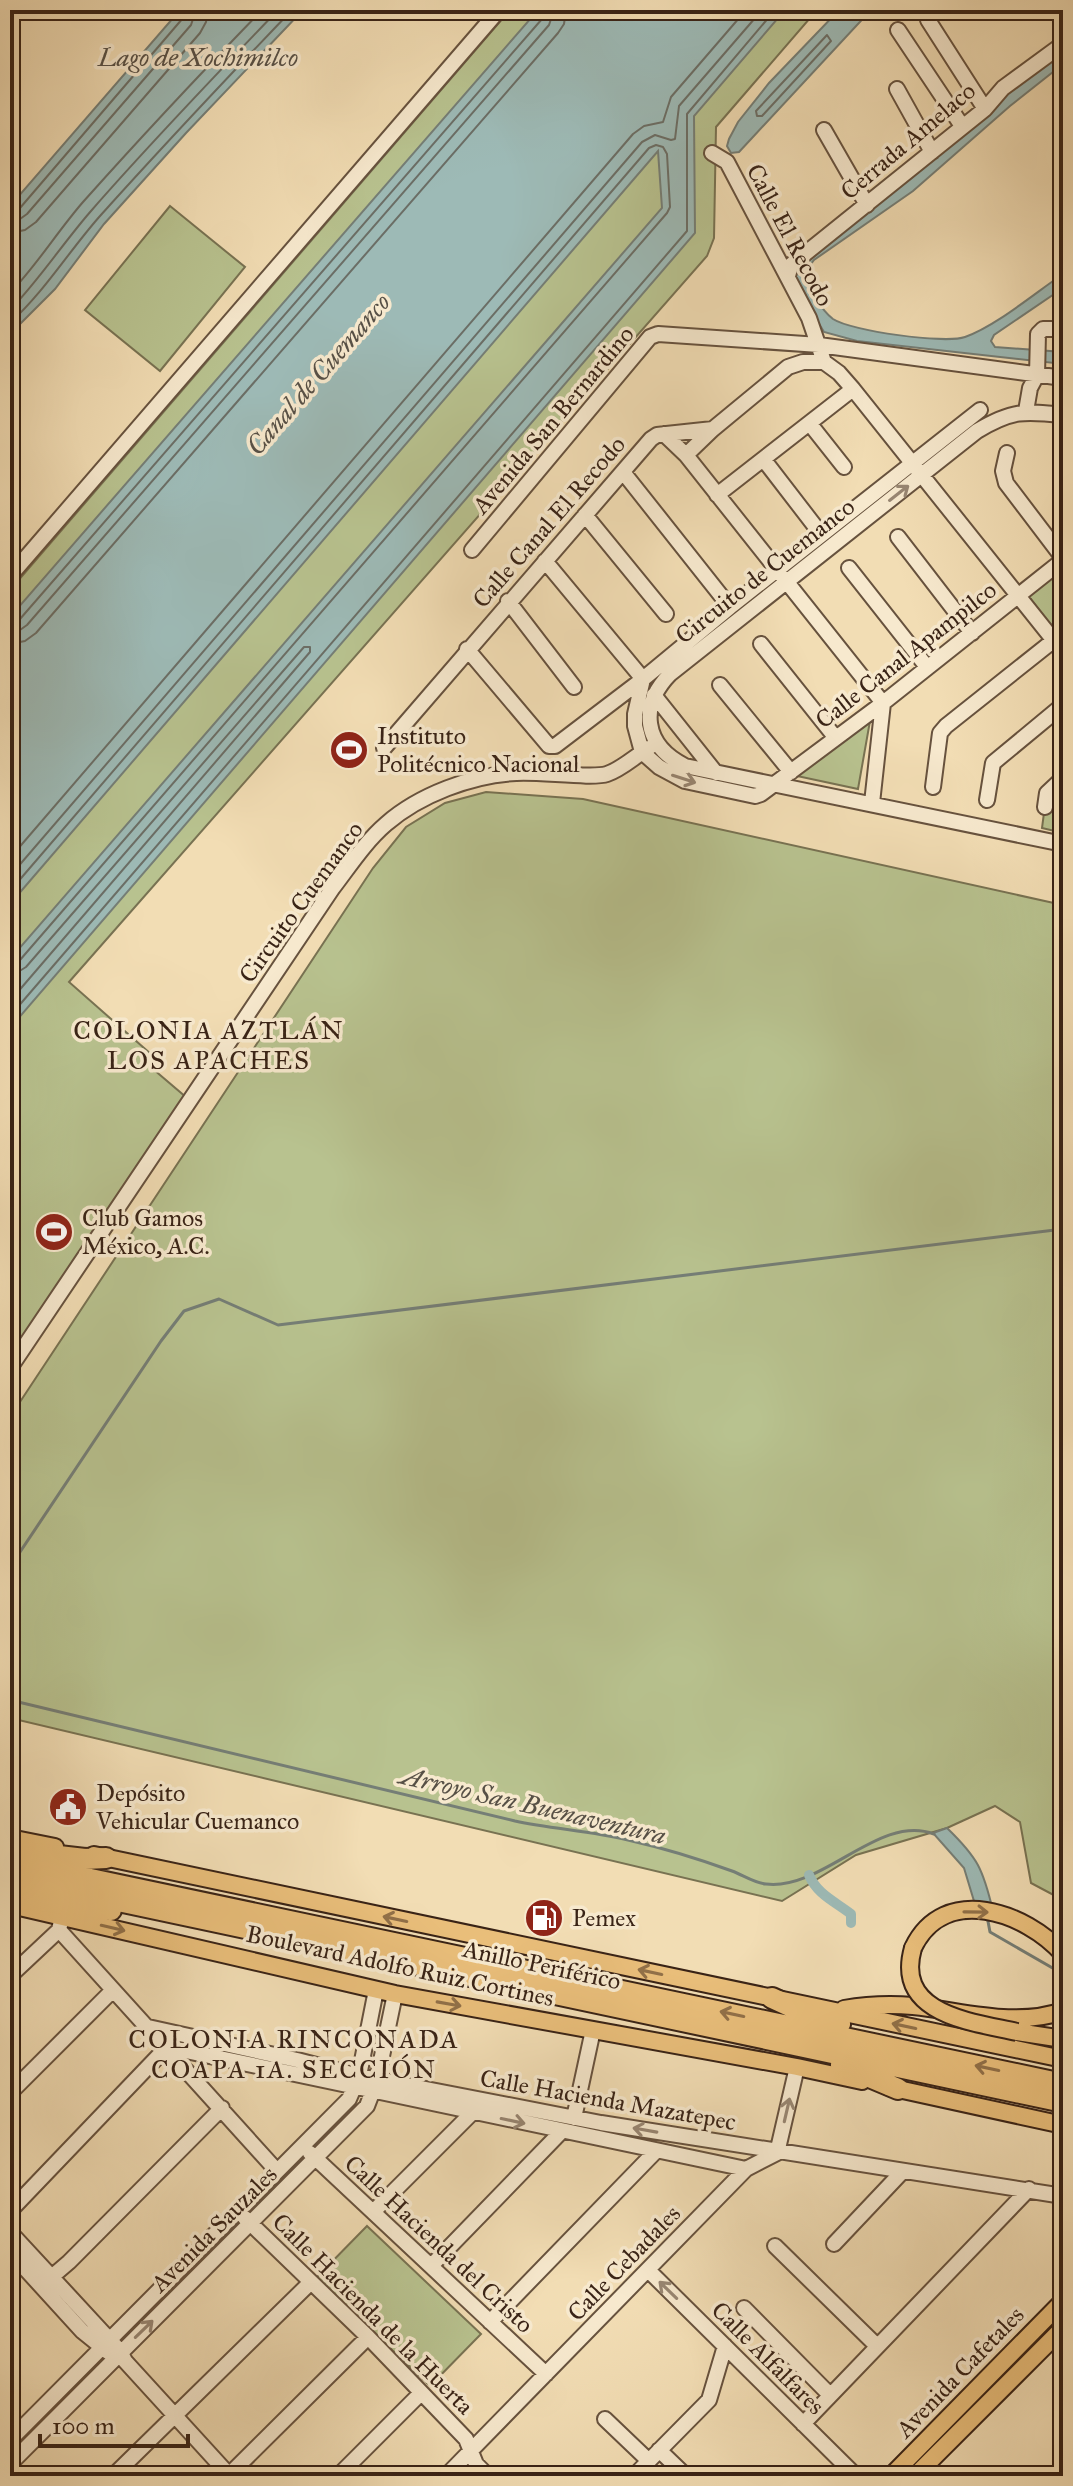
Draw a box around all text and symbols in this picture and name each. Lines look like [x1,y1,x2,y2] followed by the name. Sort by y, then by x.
[97,41,298,73] water label: Lago de Xochimilco
[834,76,982,206] street label: Cerrada Amelaco
[740,159,840,311] street label: Calle El Recodo
[239,287,397,461] water label: Canal de Cuemanco
[465,320,640,521] street label: Avenida San Bernardino
[466,430,632,614] street label: Calle Canal El Recodo
[888,484,909,502] one-way arrow
[669,492,861,650] street label: Circuito de Cuemanco
[809,575,1003,735] street label: Calle Canal Apampilco
[377,721,580,779] place label: Instituto Politécnico Nacional
[328,729,370,771] sports icon: Instituto Politécnico Nacional
[671,773,696,787] one-way arrow
[232,816,370,988] street label: Circuito Cuemanco
[73,1014,345,1076] district label: COLONIA AZTLÁN LOS APACHES
[82,1203,209,1261] place label: Club Gamos México, A.C.
[33,1211,75,1253] sports icon: Club Gamos México, A.C.
[394,1758,669,1851] water label: Arroyo San Buenaventura
[95,1778,299,1836] place label: Depósito Vehicular Cuemanco
[47,1786,89,1828] public building icon: Depósito Vehicular Cuemanco
[523,1897,565,1939] fuel station icon: Pemex
[572,1903,636,1933] place label: Pemex
[962,1904,989,1920] one-way arrow
[383,1911,409,1926] one-way arrow
[243,1919,557,2013] street label: Boulevard Adolfo Ruiz Cortines
[100,1922,126,1937] one-way arrow
[459,1933,624,1996] street label: Anillo Periférico
[638,1964,663,1979] one-way arrow
[436,1998,461,2013] one-way arrow
[720,2006,746,2021] one-way arrow
[892,2018,918,2033] one-way arrow
[128,2023,460,2085] district label: COLONIA RINCONADA COAPA 1A. SECCIÓN
[974,2060,1000,2075] one-way arrow
[478,2063,738,2137] street label: Calle Hacienda Mazatepec
[780,2097,795,2123] one-way arrow
[500,2114,526,2129] one-way arrow
[633,2122,658,2137] one-way arrow
[338,2149,540,2339] street label: Calle Hacienda del Cristo
[144,2160,283,2299] street label: Avenida Sauzales
[561,2199,687,2327] street label: Calle Cebadales
[266,2207,481,2422] street label: Calle Hacienda de la Huerta
[658,2280,678,2299] one-way arrow
[705,2295,831,2421] street label: Calle Alfalfares
[889,2300,1030,2445] street label: Avenida Cafetales
[134,2319,154,2338] one-way arrow
[40,2398,188,2448] scale bar
[52,2411,115,2441] text: 100 m

